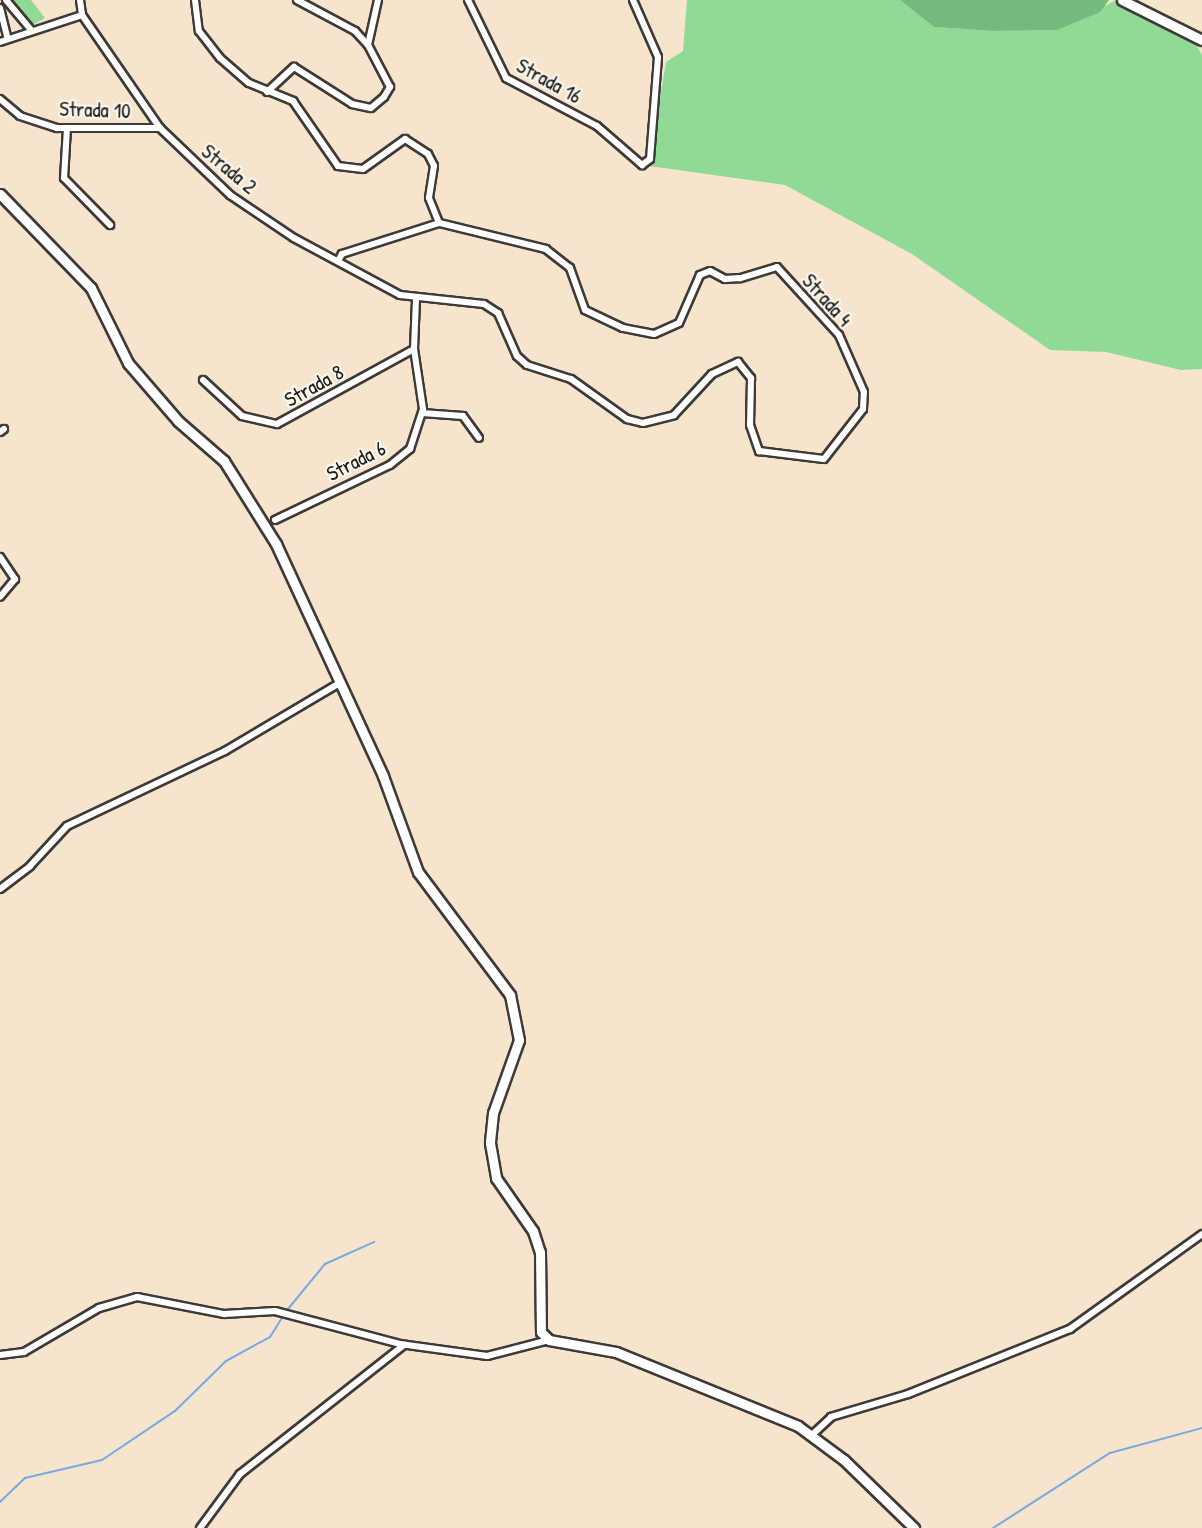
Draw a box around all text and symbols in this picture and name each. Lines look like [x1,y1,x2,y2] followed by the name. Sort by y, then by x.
[512,53,586,109] street label: Strada 16
[59,96,131,124] street label: Strada 10
[196,139,262,199] street label: Strada 2
[797,268,857,332] street label: Strada 4
[280,360,348,412] street label: Strada 8
[322,436,390,486] street label: Strada 6

